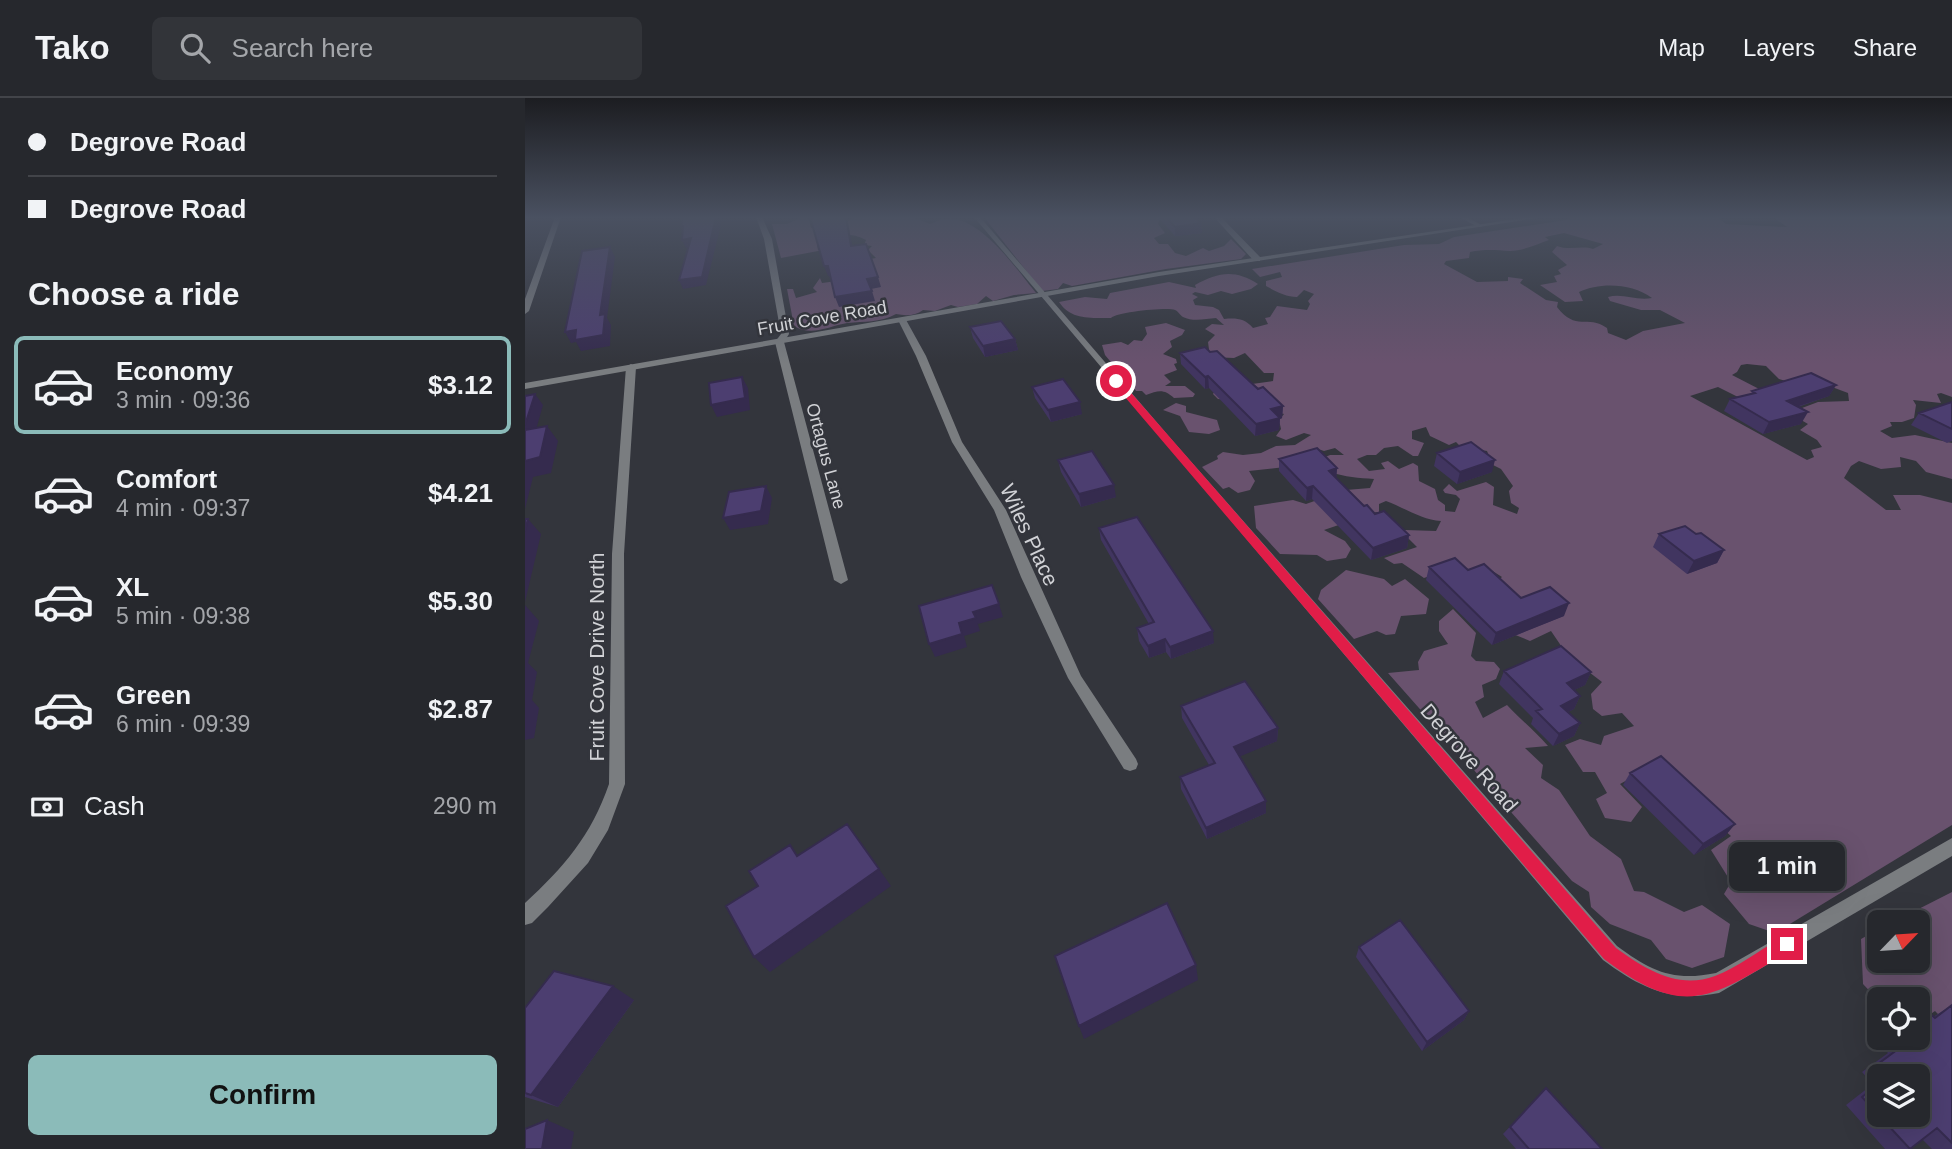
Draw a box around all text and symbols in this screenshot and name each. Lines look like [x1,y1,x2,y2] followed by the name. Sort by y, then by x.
[152,17,642,80] search box
[35,29,110,66] text: Tako
[176,29,214,67] icon: search
[232,33,373,63] text: Search here
[1658,34,1705,61] text: Map
[1743,34,1815,61] text: Layers
[1853,34,1917,61] text: Share
[70,127,246,157] text: Degrove Road
[70,194,246,224] text: Degrove Road
[28,276,240,312] text: Choose a ride
[756,297,888,339] street label: Fruit Cove Road
[32,354,95,417] icon: car
[116,356,233,386] text: Economy
[1100,365,1132,397] route start
[428,370,493,400] text: $3.12
[116,387,250,413] text: 3 min · 09:36
[802,401,850,511] street label: Ortagus Lane
[32,462,95,525] icon: car
[116,464,217,494] text: Comfort
[428,478,493,508] text: $4.21
[996,480,1063,589] street label: Wiles Place
[116,495,250,521] text: 4 min · 09:37
[585,553,608,761] street label: Fruit Cove Drive North
[32,570,95,633] icon: car
[116,572,149,602] text: XL
[428,586,493,616] text: $5.30
[116,603,250,629] text: 5 min · 09:38
[32,678,95,741] icon: car
[116,680,191,710] text: Green
[428,694,493,724] text: $2.87
[1416,699,1522,816] street label: Degrove Road
[116,711,250,737] text: 6 min · 09:39
[28,788,66,826] icon: cash
[84,791,145,821] text: Cash
[433,793,497,819] text: 290 m
[1729,842,1845,892] callout: 1 min
[1757,853,1817,879] text: 1 min
[1867,910,1930,973] north arrow
[1867,910,1930,1127] map controls
[1771,928,1803,960] route end
[1867,987,1930,1050] button: locate
[28,1055,497,1135] button: Confirm
[1867,1064,1930,1127] button: layers

